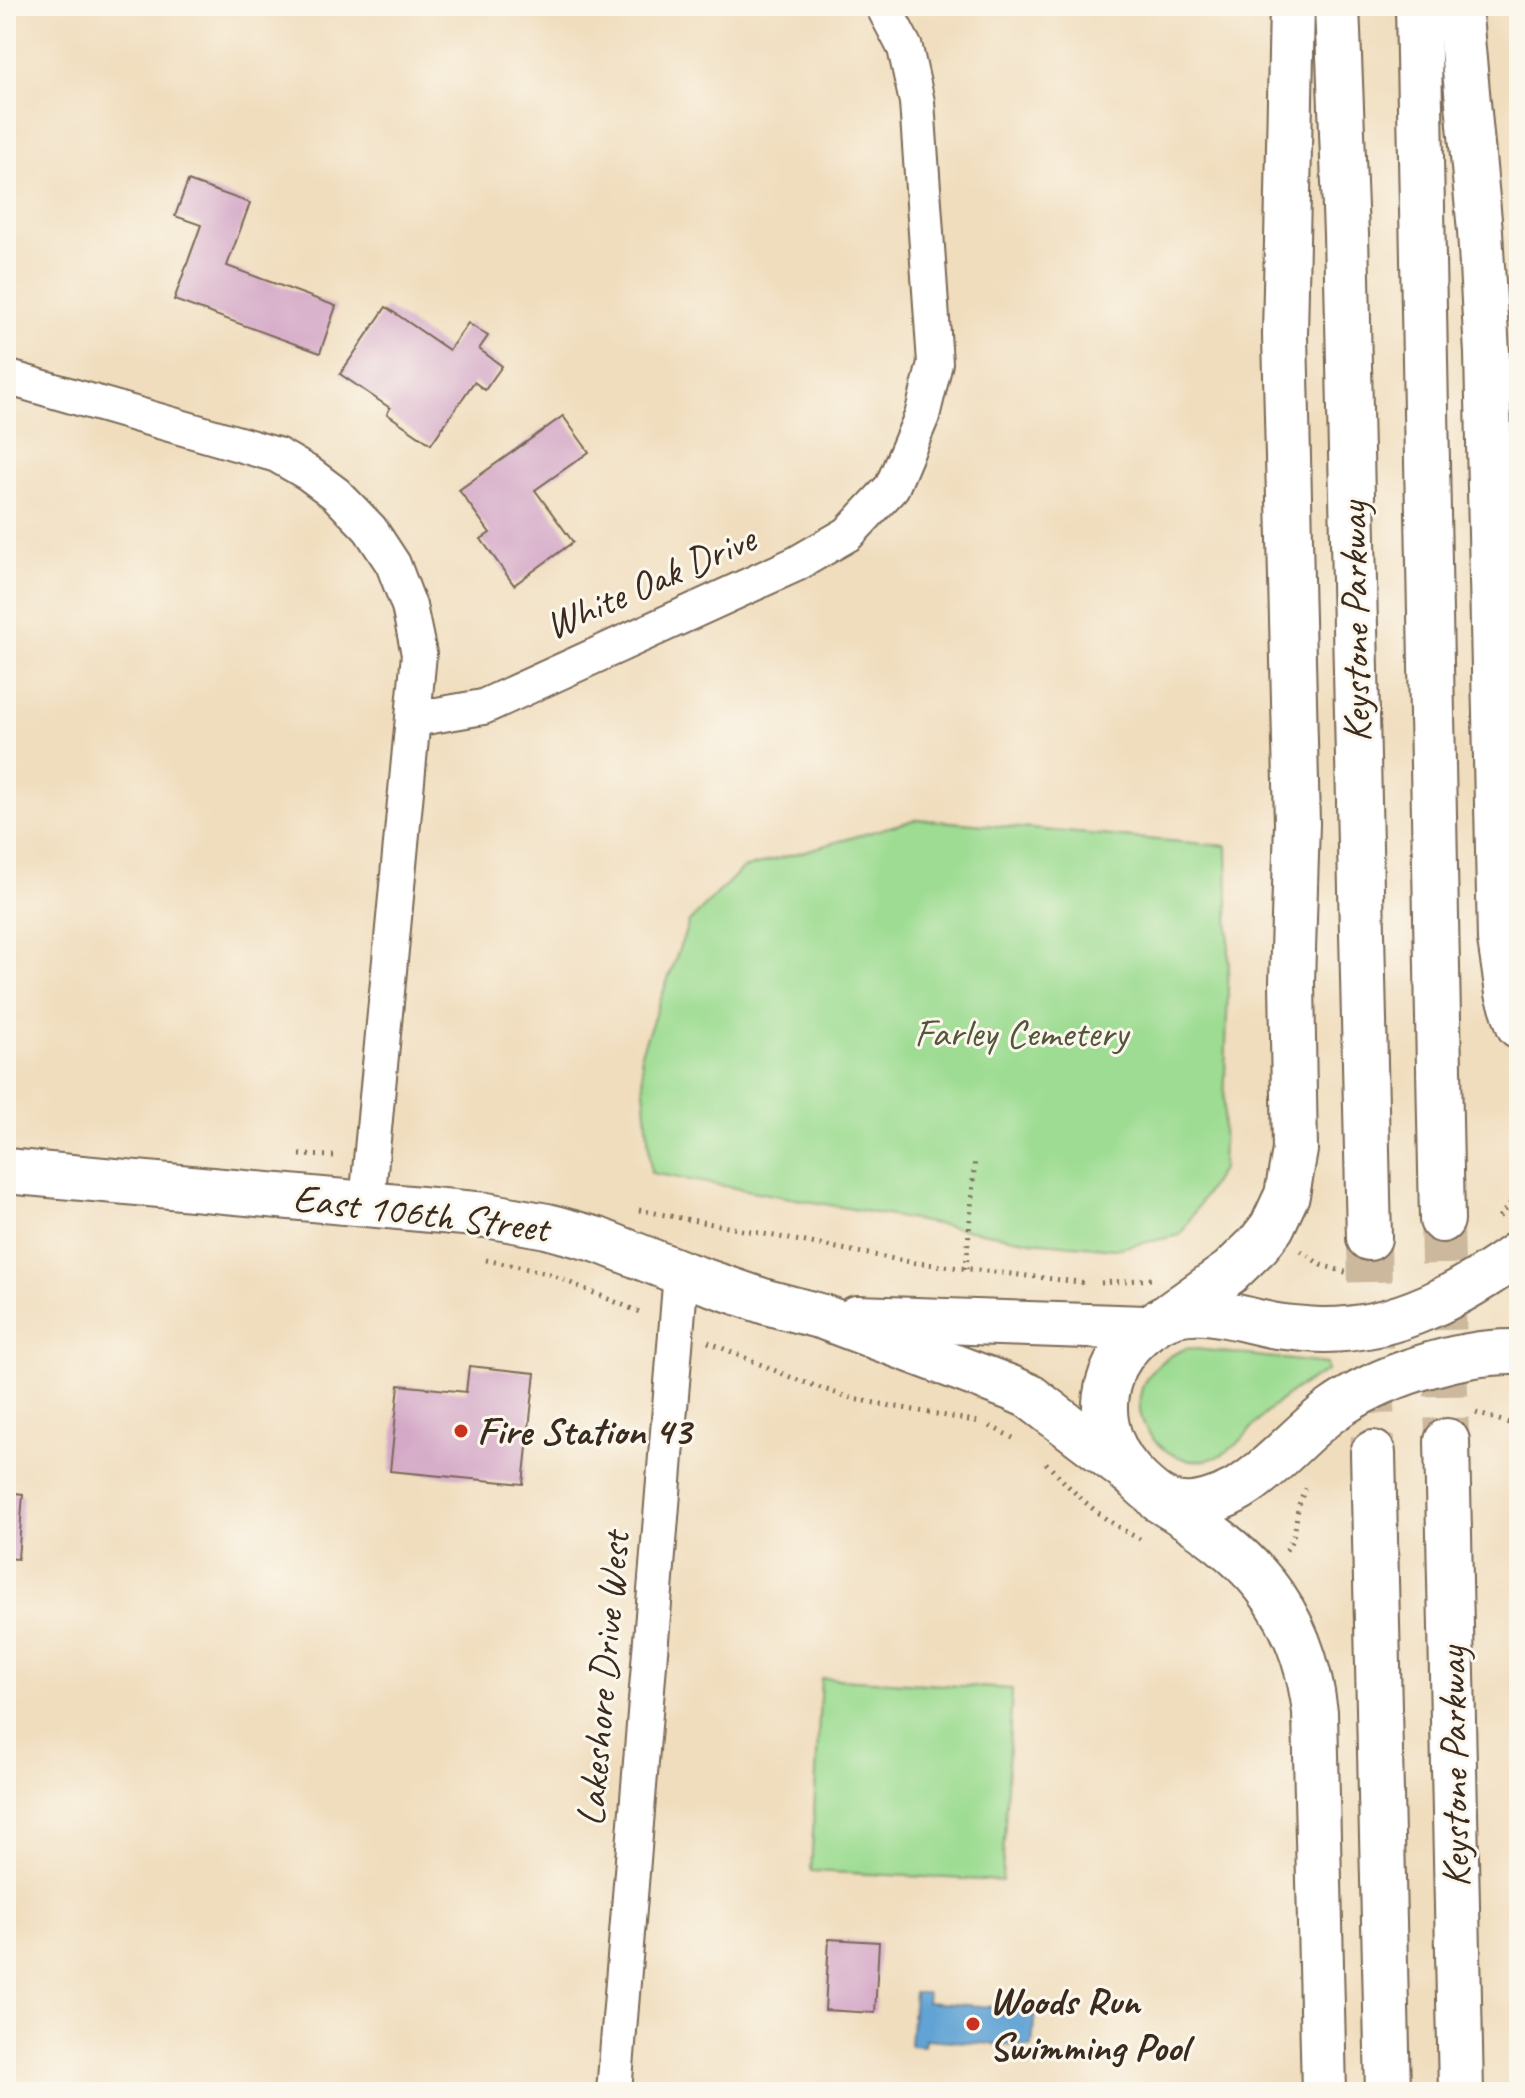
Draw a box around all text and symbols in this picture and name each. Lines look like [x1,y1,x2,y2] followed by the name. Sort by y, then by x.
[1328,499,1382,743] street label: Keystone Parkway
[537,512,765,650] street label: White Oak Drive
[914,1008,1131,1058] park label: Farley Cemetery
[291,1173,555,1254] street label: East 106th Street
[477,1406,695,1456] place label: Fire Station 43
[452,1422,470,1440] marker: Fire Station 43
[565,1526,641,1828] street label: Lakeshore Drive West
[1427,1644,1481,1888] street label: Keystone Parkway
[989,1976,1195,2072] place label: Woods Run Swimming Pool
[964,2015,982,2033] marker: Woods Run Swimming Pool

